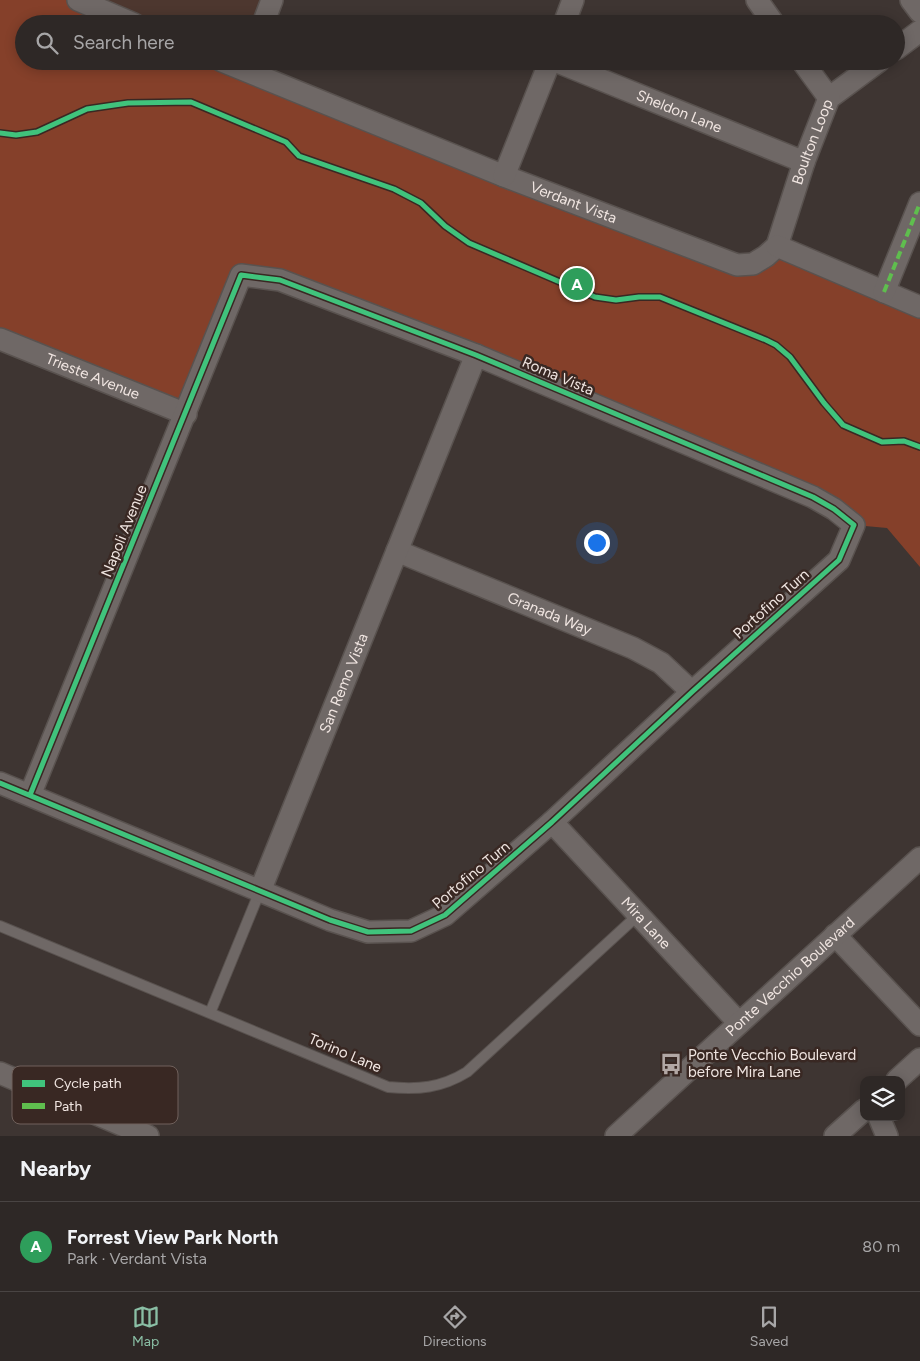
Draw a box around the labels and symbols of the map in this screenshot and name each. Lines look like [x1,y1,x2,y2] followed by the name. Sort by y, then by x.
[634,86,725,137] street label: Sheldon Lane
[788,96,837,187] street label: Boulton Loop
[528,178,619,227] street label: Verdant Vista
[561,265,593,303] pin: A
[43,349,142,403] street label: Trieste Avenue
[519,353,597,399] street label: Roma Vista
[97,482,151,580] street label: Napoli Avenue
[584,530,610,556] your location
[729,565,813,643] street label: Portofino Turn
[505,588,595,639] street label: Granada Way
[316,631,372,736] street label: San Remo Vista
[429,837,513,913] street label: Portofino Turn
[617,893,675,953] street label: Mira Lane
[722,913,858,1040] street label: Ponte Vecchio Boulevard
[306,1030,384,1076] street label: Torino Lane
[688,1046,856,1081] place label: Ponte Vecchio Boulevard before Mira Lane
[658,1051,684,1077] bus stop icon: Ponte Vecchio Boulevard before Mira Lane
[12,1066,178,1124] legend
[54,1075,122,1092] text: Cycle path
[54,1098,82,1115] text: Path

